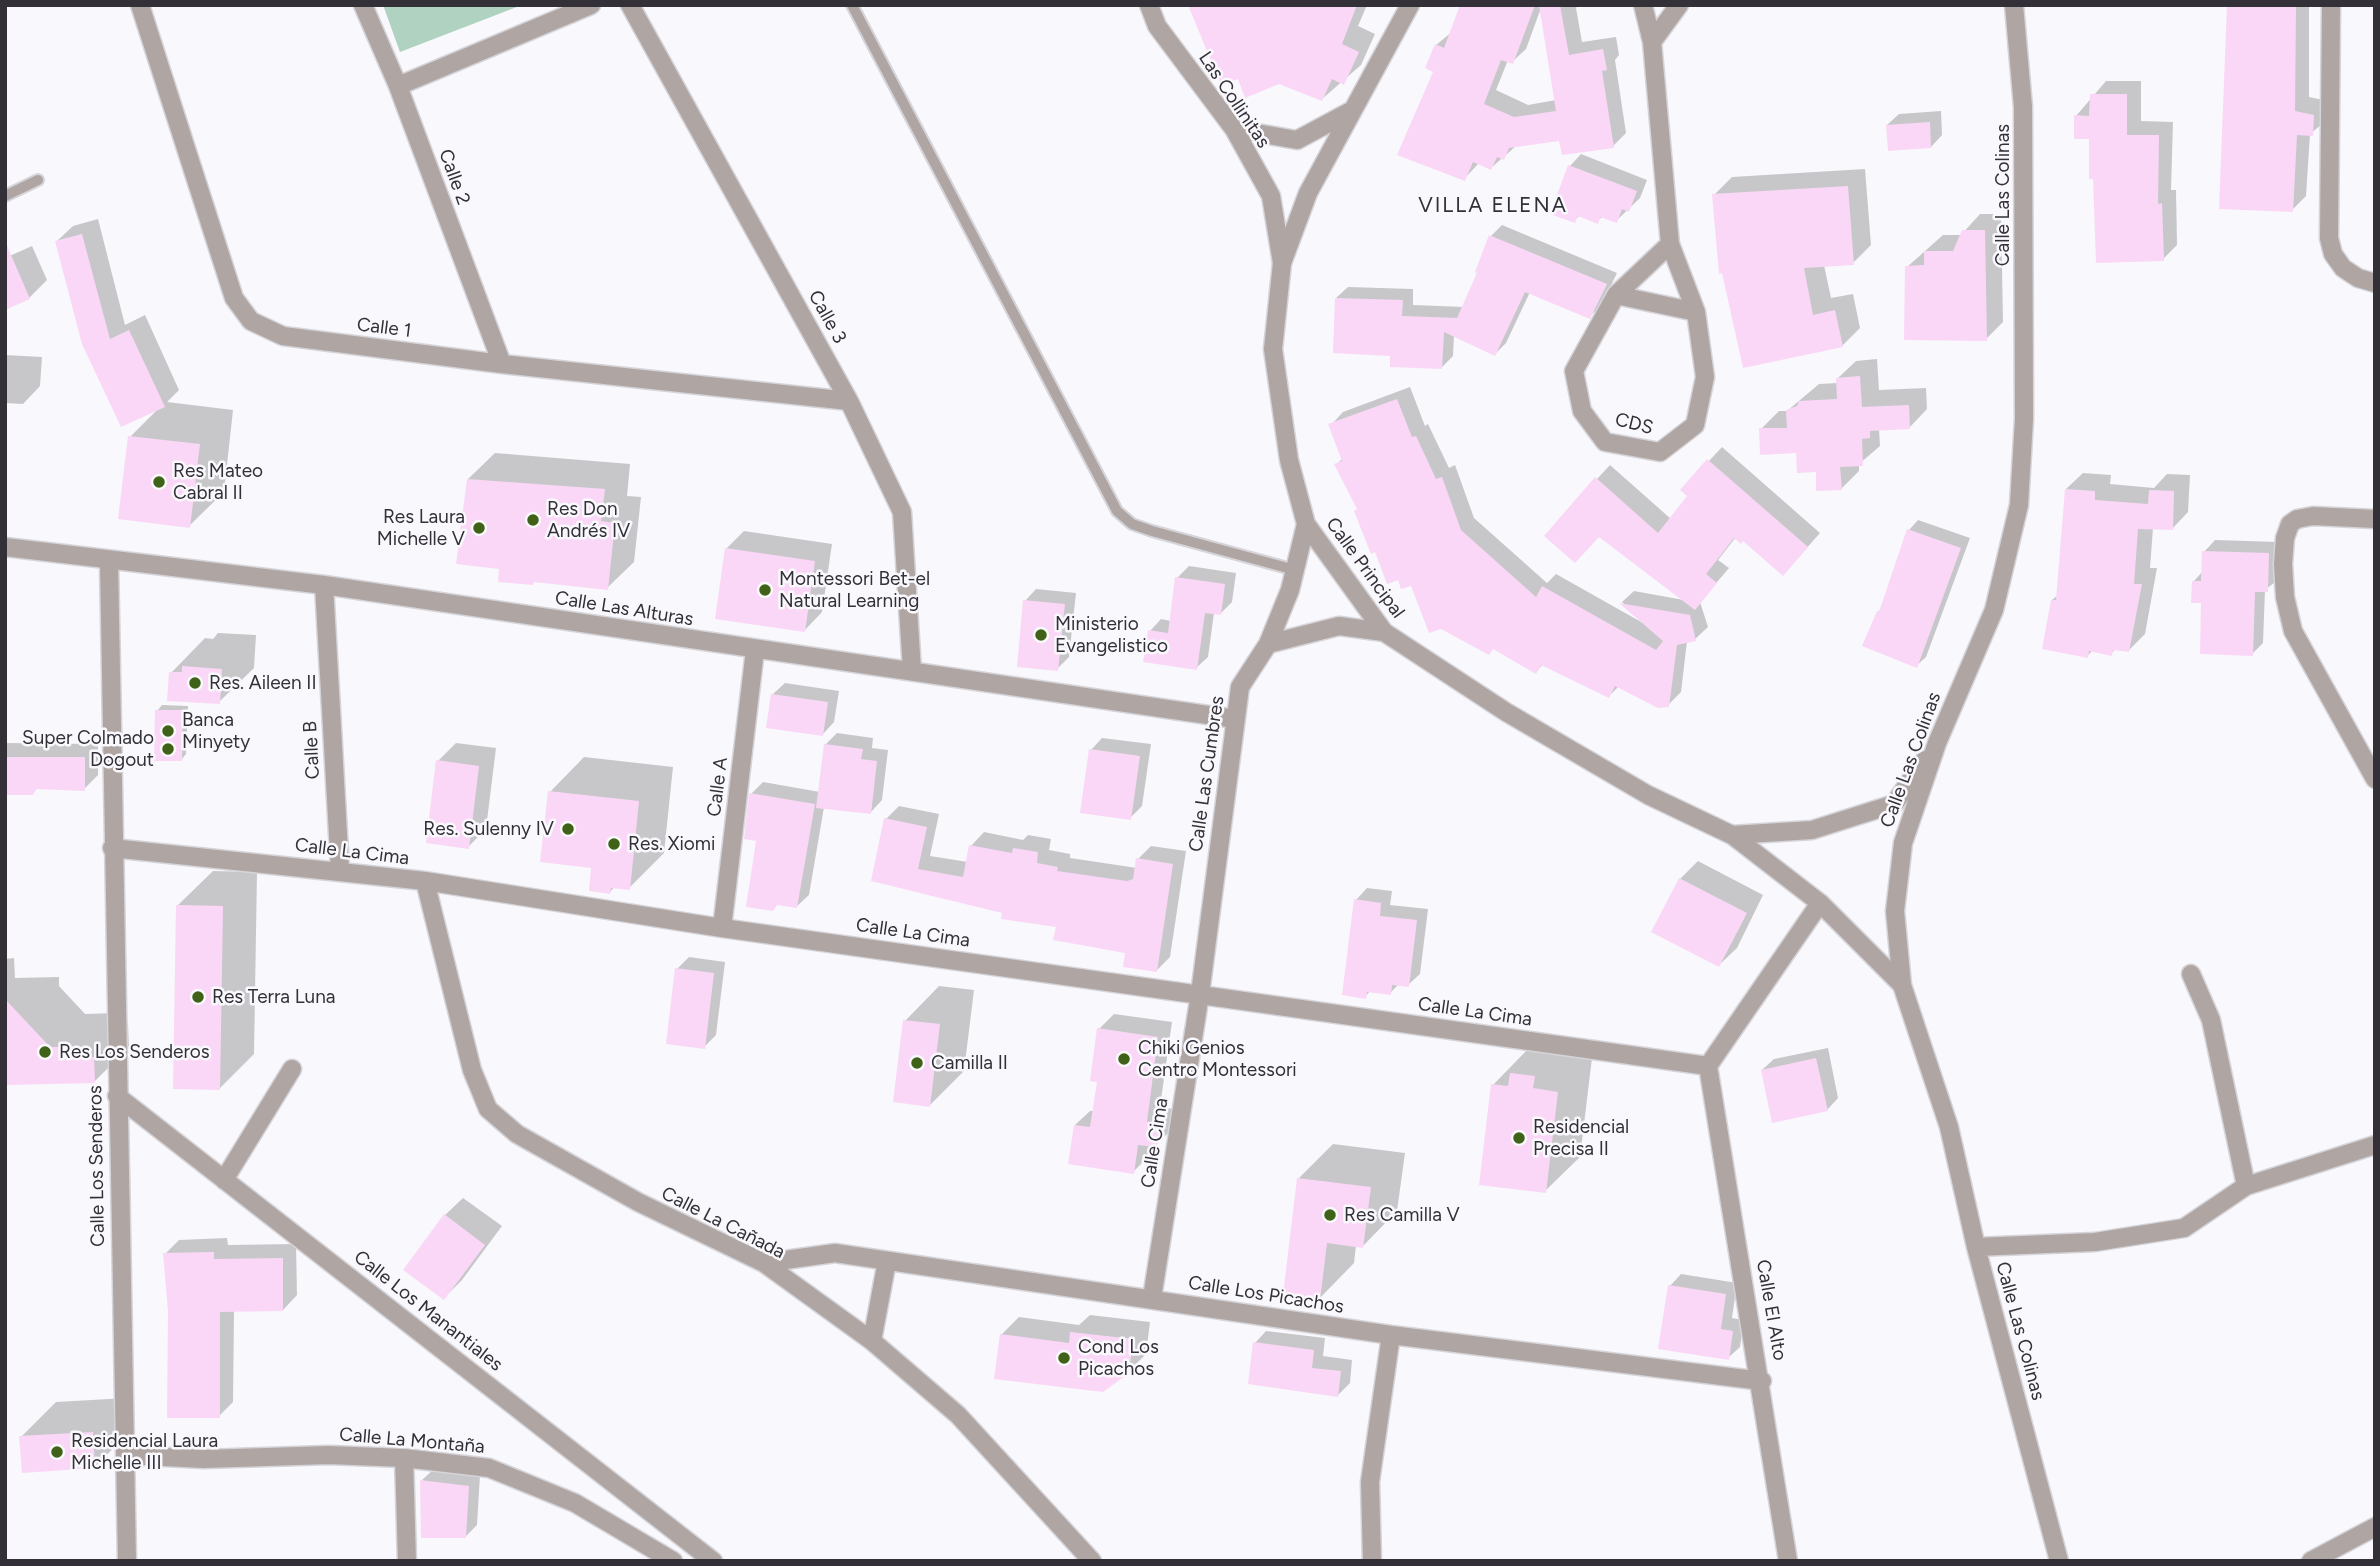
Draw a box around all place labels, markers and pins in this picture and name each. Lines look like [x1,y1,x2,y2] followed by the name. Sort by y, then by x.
[173,460,263,504] place label: Res Mateo Cabral II
[151,474,167,490] marker: Res Mateo Cabral II
[547,498,630,542] place label: Res Don Andrés IV
[377,506,465,550] place label: Res Laura Michelle V
[525,512,541,528] marker: Res Don Andrés IV
[471,520,487,536] marker: Res Laura Michelle V
[779,568,930,612] place label: Montessori Bet-el Natural Learning
[757,582,773,598] marker: Montessori Bet-el Natural Learning
[1055,613,1168,657] place label: Ministerio Evangelistico
[1033,627,1049,643] marker: Ministerio Evangelistico
[209,672,317,694] place label: Res. Aileen II
[187,675,203,691] marker: Res. Aileen II
[182,709,250,753] place label: Banca Minyety
[160,723,176,739] marker: Banca Minyety
[22,727,154,771] place label: Super Colmado Dogout
[160,741,176,757] marker: Super Colmado Dogout
[423,818,554,840] place label: Res. Sulenny IV
[560,821,576,837] marker: Res. Sulenny IV
[628,833,715,855] place label: Res. Xiomi
[606,836,622,852] marker: Res. Xiomi
[212,986,336,1008] place label: Res Terra Luna
[190,989,206,1005] marker: Res Terra Luna
[1138,1037,1297,1081] place label: Chiki Genios Centro Montessori
[59,1041,210,1063] place label: Res Los Senderos
[37,1044,53,1060] marker: Res Los Senderos
[1116,1051,1132,1067] marker: Chiki Genios Centro Montessori
[931,1052,1008,1074] place label: Camilla II
[909,1055,925,1071] marker: Camilla II
[1533,1116,1629,1160] place label: Residencial Precisa II
[1511,1130,1527,1146] marker: Residencial Precisa II
[1344,1204,1460,1226] place label: Res Camilla V
[1322,1207,1338,1223] marker: Res Camilla V
[1078,1336,1159,1380] place label: Cond Los Picachos
[1056,1350,1072,1366] marker: Cond Los Picachos
[71,1430,218,1474] place label: Residencial Laura Michelle III
[49,1444,65,1460] marker: Residencial Laura Michelle III

